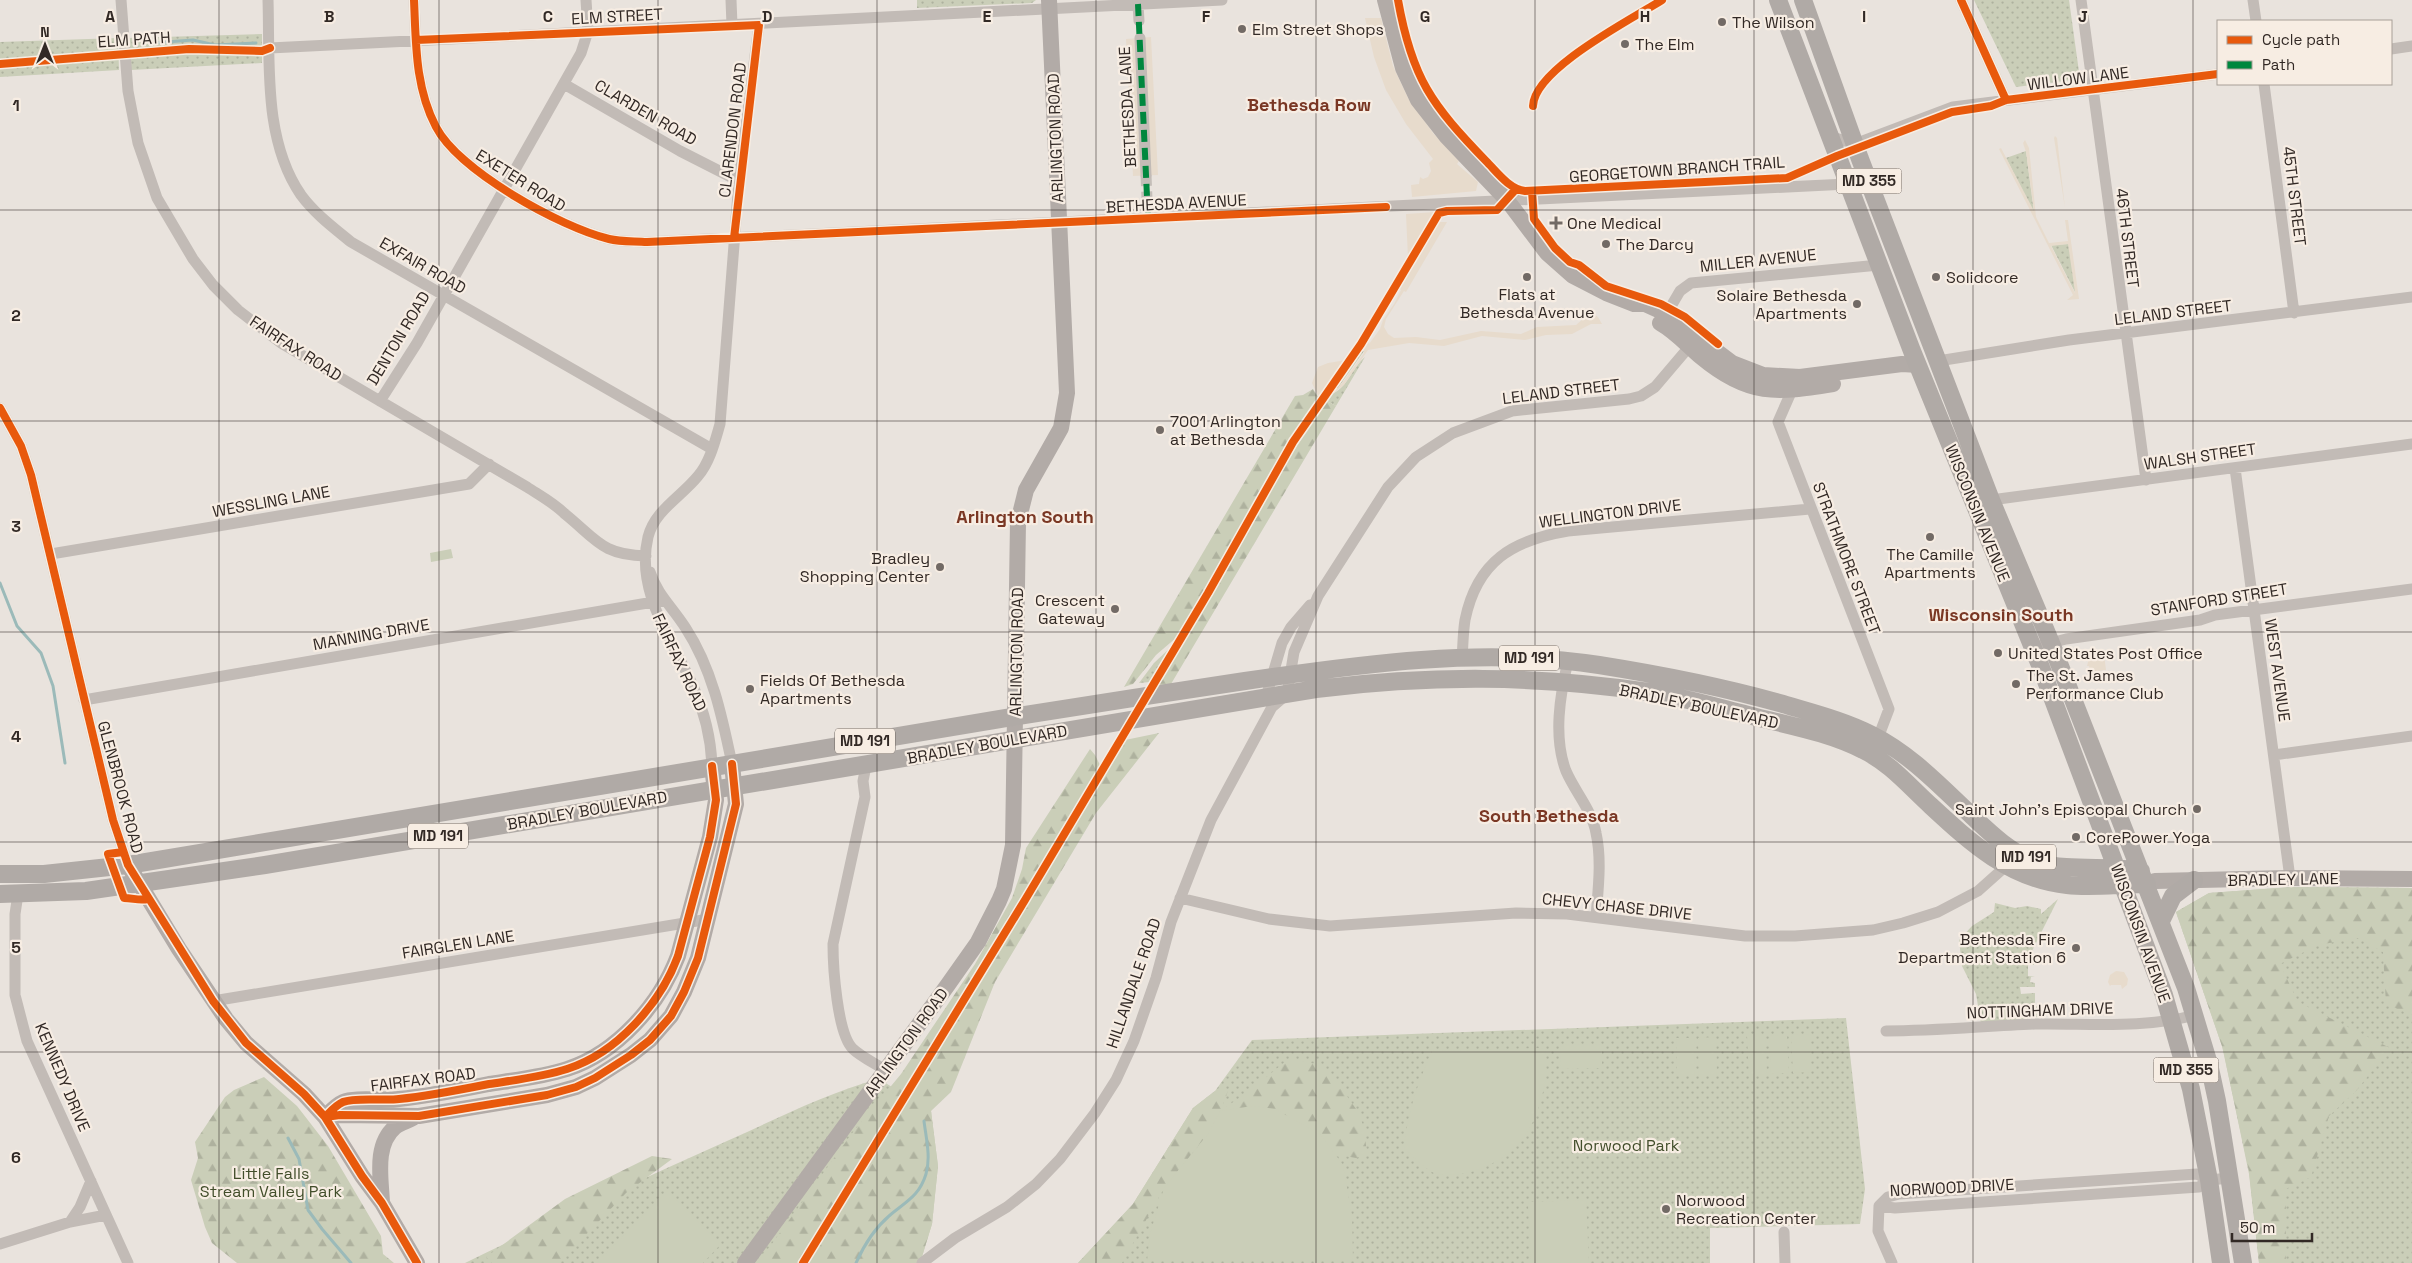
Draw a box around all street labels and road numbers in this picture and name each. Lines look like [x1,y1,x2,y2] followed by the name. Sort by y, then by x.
[571,4,663,29] street label: ELM STREET
[97,26,171,53] street label: ELM PATH
[1114,46,1141,168] street label: BETHESDA LANE
[714,61,751,199] street label: CLARENDON ROAD
[2026,62,2130,95] street label: WILLOW LANE
[1043,73,1068,203] street label: ARLINGTON ROAD
[591,75,701,150] street label: CLARDEN ROAD
[472,144,570,216] street label: EXETER ROAD
[2278,145,2311,247] street label: 45TH STREET
[1568,151,1786,188] street label: GEORGETOWN BRANCH TRAIL
[1836,168,1902,194] road number: MD 355
[2111,187,2144,289] street label: 46TH STREET
[1105,189,1247,218] street label: BETHESDA AVENUE
[376,232,470,299] street label: EXFAIR ROAD
[1699,244,1817,277] street label: MILLER AVENUE
[362,287,435,389] street label: DENTON ROAD
[2113,295,2233,330] street label: LELAND STREET
[246,311,346,386] street label: FAIRFAX ROAD
[1501,374,1621,409] street label: LELAND STREET
[2143,438,2258,475] street label: WALSH STREET
[1940,442,2015,585] street label: WISCONSIN AVENUE
[1808,479,1885,637] street label: STRATHMORE STREET
[211,481,332,522] street label: WESSLING LANE
[1538,494,1682,533] street label: WELLINGTON DRIVE
[2149,578,2289,621] street label: STANFORD STREET
[1005,587,1028,717] street label: ARLINGTON ROAD
[648,610,711,715] street label: FAIRFAX ROAD
[311,614,431,655] street label: MANNING DRIVE
[2260,617,2295,723] street label: WEST AVENUE
[1499,646,1559,670] road number: MD 191
[1617,679,1780,734] street label: BRADLEY BOULEVARD
[93,719,148,856] street label: GLENBROOK ROAD
[905,720,1069,769] street label: BRADLEY BOULEVARD
[835,728,895,754] road number: MD 191
[505,786,669,835] street label: BRADLEY BOULEVARD
[408,824,468,848] road number: MD 191
[1996,844,2056,870] road number: MD 191
[2106,861,2175,1005] street label: WISCONSIN AVENUE
[2227,868,2339,891] street label: BRADLEY LANE
[1541,888,1693,925] street label: CHEVY CHASE DRIVE
[1101,915,1166,1051] street label: HILLANDALE ROAD
[400,925,516,964] street label: FAIRGLEN LANE
[860,984,953,1101] street label: ARLINGTON ROAD
[1966,997,2114,1024] street label: NOTTINGHAM DRIVE
[30,1020,95,1135] street label: KENNEDY DRIVE
[2154,1058,2218,1082] road number: MD 355
[369,1063,477,1096] street label: FAIRFAX ROAD
[1889,1174,2015,1201] street label: NORWOOD DRIVE

